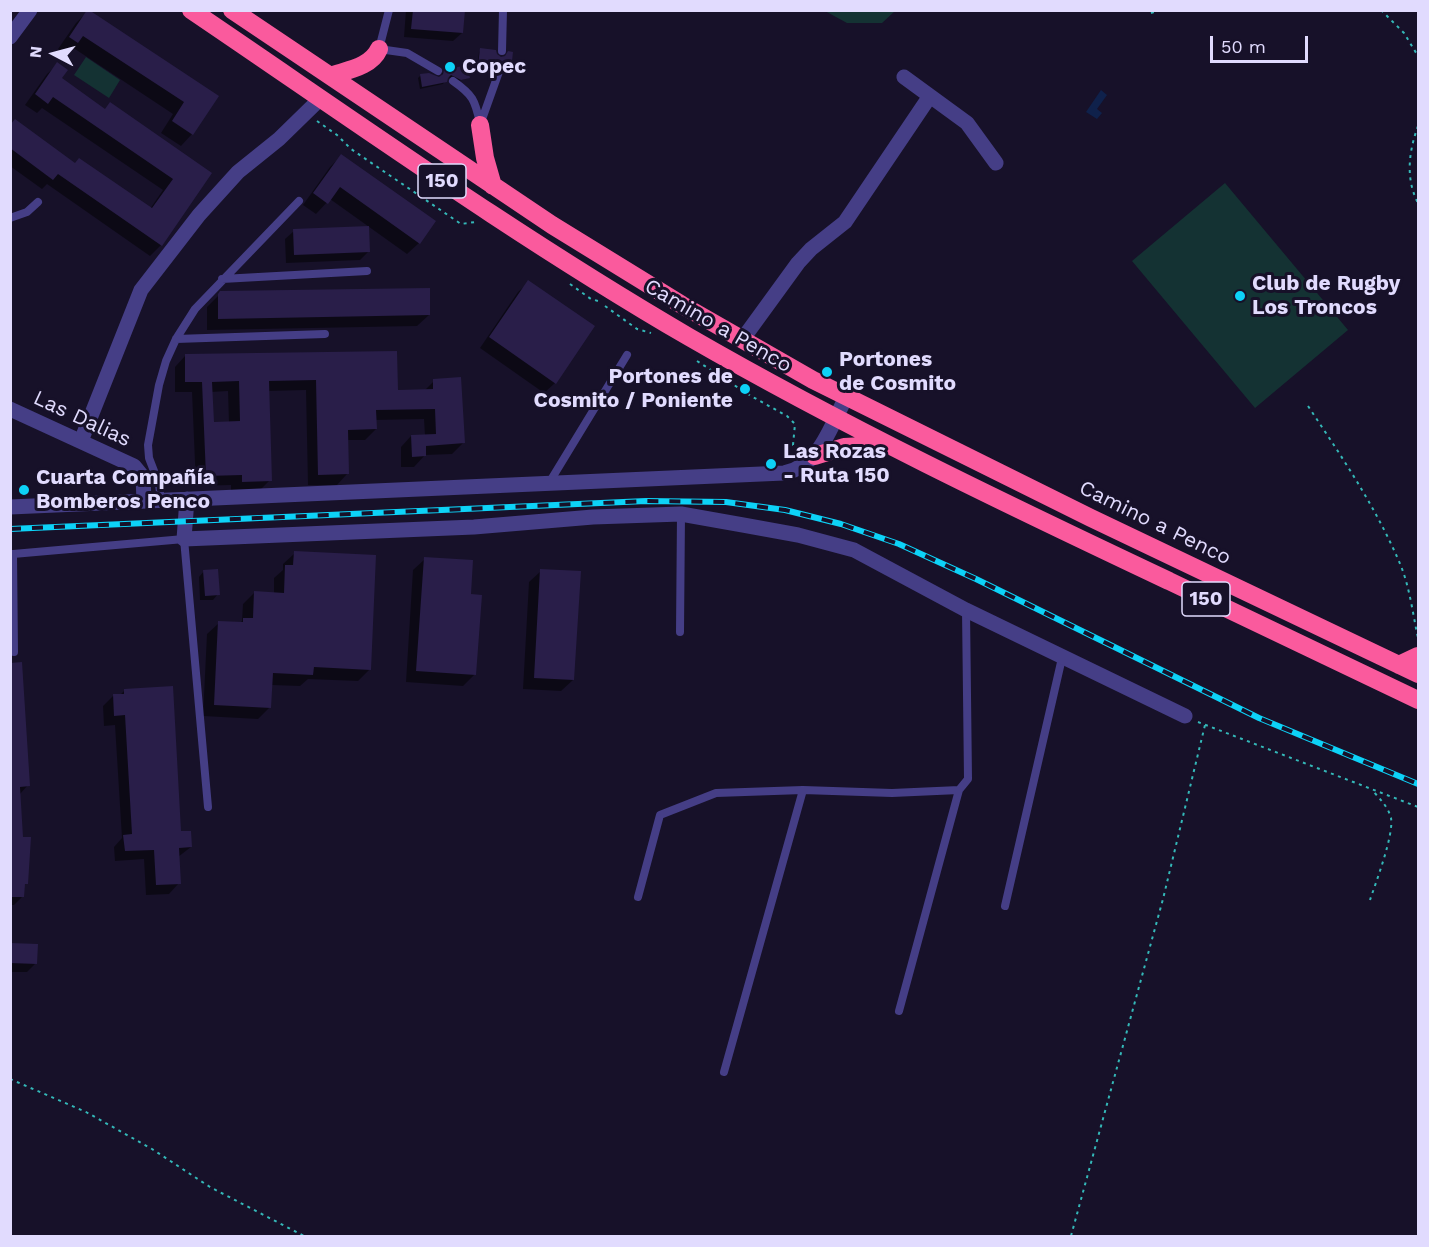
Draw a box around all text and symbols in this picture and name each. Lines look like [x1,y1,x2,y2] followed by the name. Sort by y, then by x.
[24,24,84,84] north arrow
[1213,24,1310,62] scale bar
[1221,36,1266,57] text: 50 m
[26,45,46,59] text: N
[462,54,526,80] place label: Copec
[443,60,457,74] marker: Copec
[418,164,466,198] road number: 150
[1252,271,1400,321] place label: Club de Rugby Los Troncos
[640,274,796,378] street label: Camino a Penco
[1233,289,1247,303] marker: Club de Rugby Los Troncos
[839,347,956,397] place label: Portones de Cosmito
[534,364,733,414] place label: Portones de Cosmito / Poniente
[820,365,834,379] marker: Portones de Cosmito
[738,382,752,396] marker: Portones de Cosmito / Poniente
[29,385,135,453] street label: Las Dalias
[783,439,890,489] place label: Las Rozas - Ruta 150
[764,457,778,471] marker: Las Rozas - Ruta 150
[36,465,215,515] place label: Cuarta Compañía Bomberos Penco
[1075,475,1235,571] street label: Camino a Penco
[17,483,31,497] marker: Cuarta Compañía Bomberos Penco
[1182,582,1230,616] road number: 150

